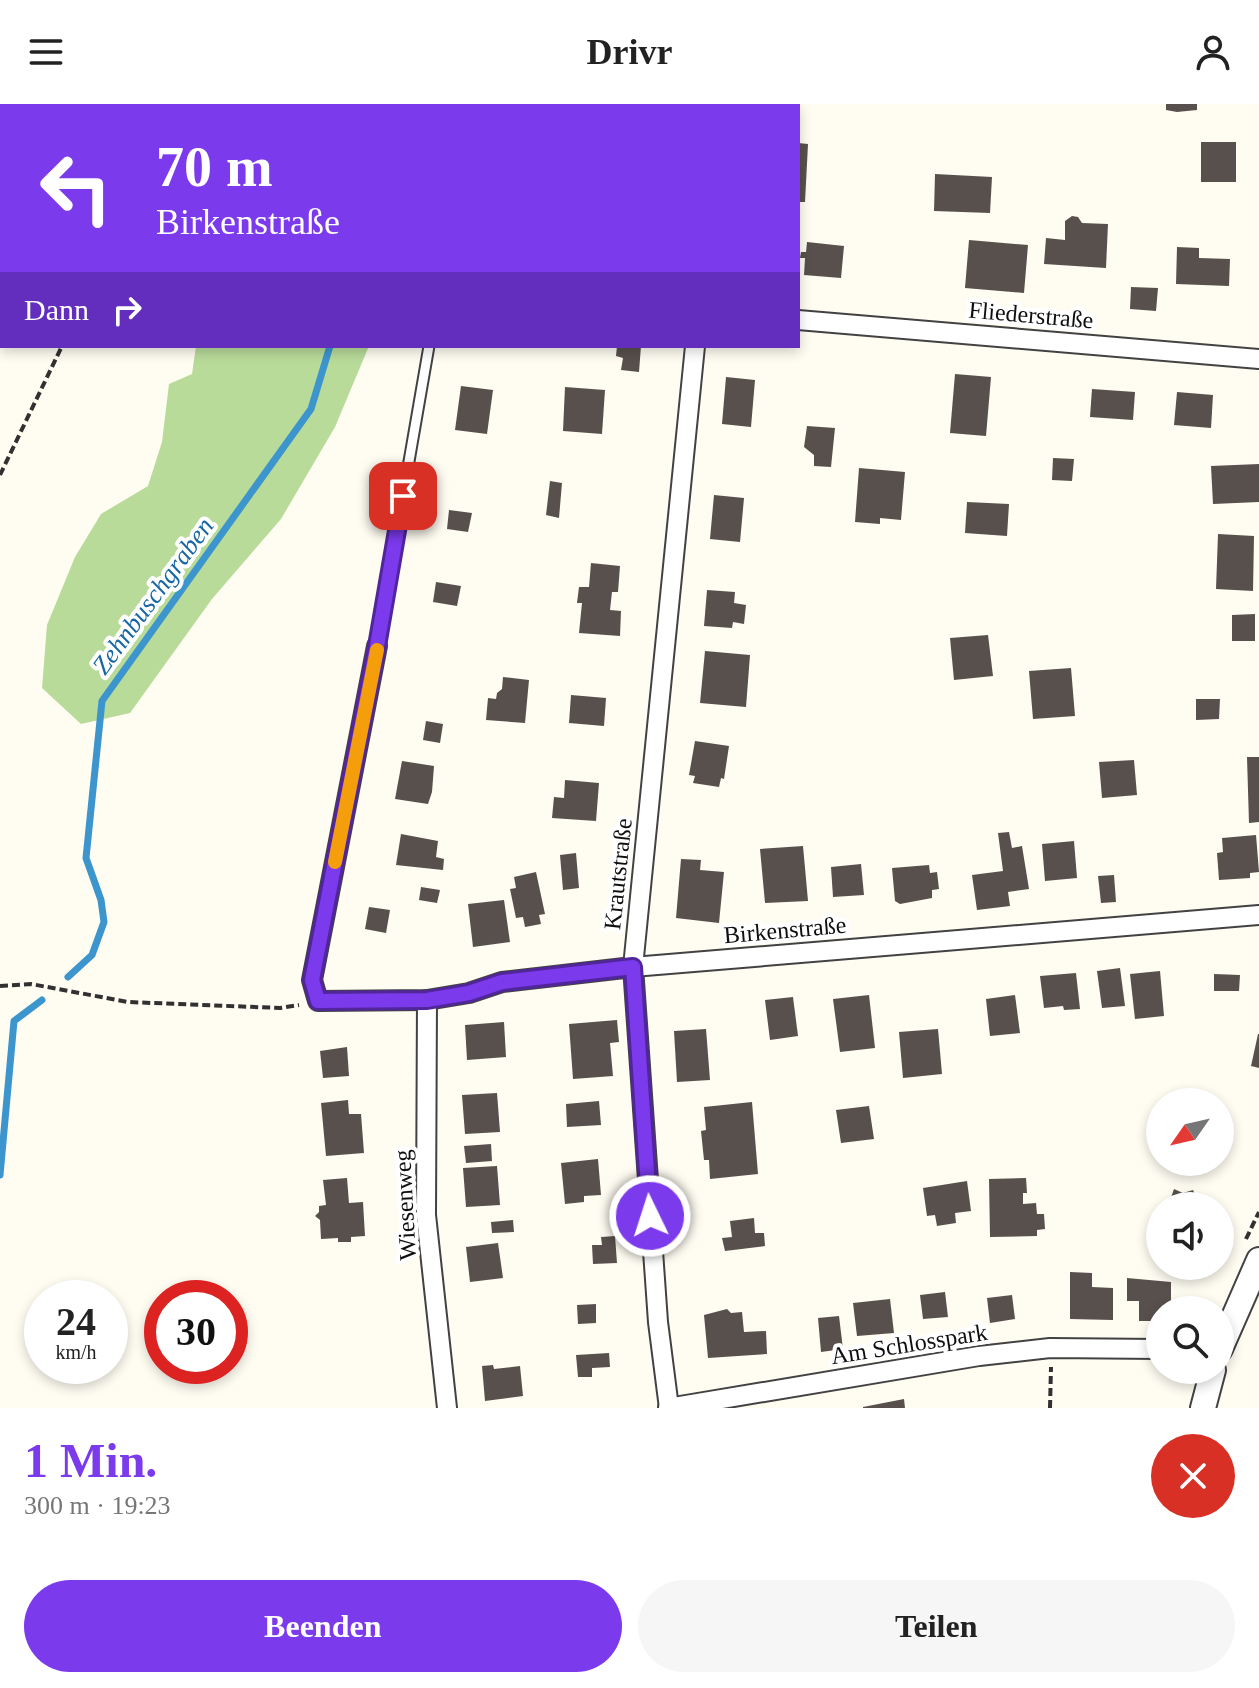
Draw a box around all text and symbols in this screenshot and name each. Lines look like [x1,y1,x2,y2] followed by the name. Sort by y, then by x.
[24,30,68,74] icon: menu
[1191,30,1235,74] icon: person
[587,32,672,72] text: Drivr
[24,136,128,240] icon: left
[156,136,273,198] text: 70 m
[156,202,340,242] text: Birkenstraße
[105,288,149,332] icon: right
[24,293,89,326] text: Dann
[967,297,1095,333] street label: Fliederstraße
[369,462,437,530] pin
[381,474,425,518] icon: arrive
[87,512,219,680] water label: Zehnbuschgraben
[599,817,637,931] street label: Krautstraße
[723,912,847,948] street label: Birkenstraße
[1146,1088,1234,1176] north arrow
[1146,1088,1234,1384] map controls
[389,1149,421,1261] street label: Wiesenweg
[608,1174,692,1258] position arrow
[1146,1192,1234,1280] button: sound
[144,1280,248,1384] speed limit sign: 30
[1146,1296,1234,1384] button: search
[56,1299,96,1344] text: 24
[829,1319,989,1369] street label: Am Schlosspark
[55,1341,97,1363] text: km/h
[24,1434,157,1487] text: 1 Min.
[1151,1434,1235,1518] button: close
[24,1491,171,1520] text: 300 m · 19:23
[24,1580,622,1672] button: Beenden
[638,1580,1235,1672] button: Teilen

